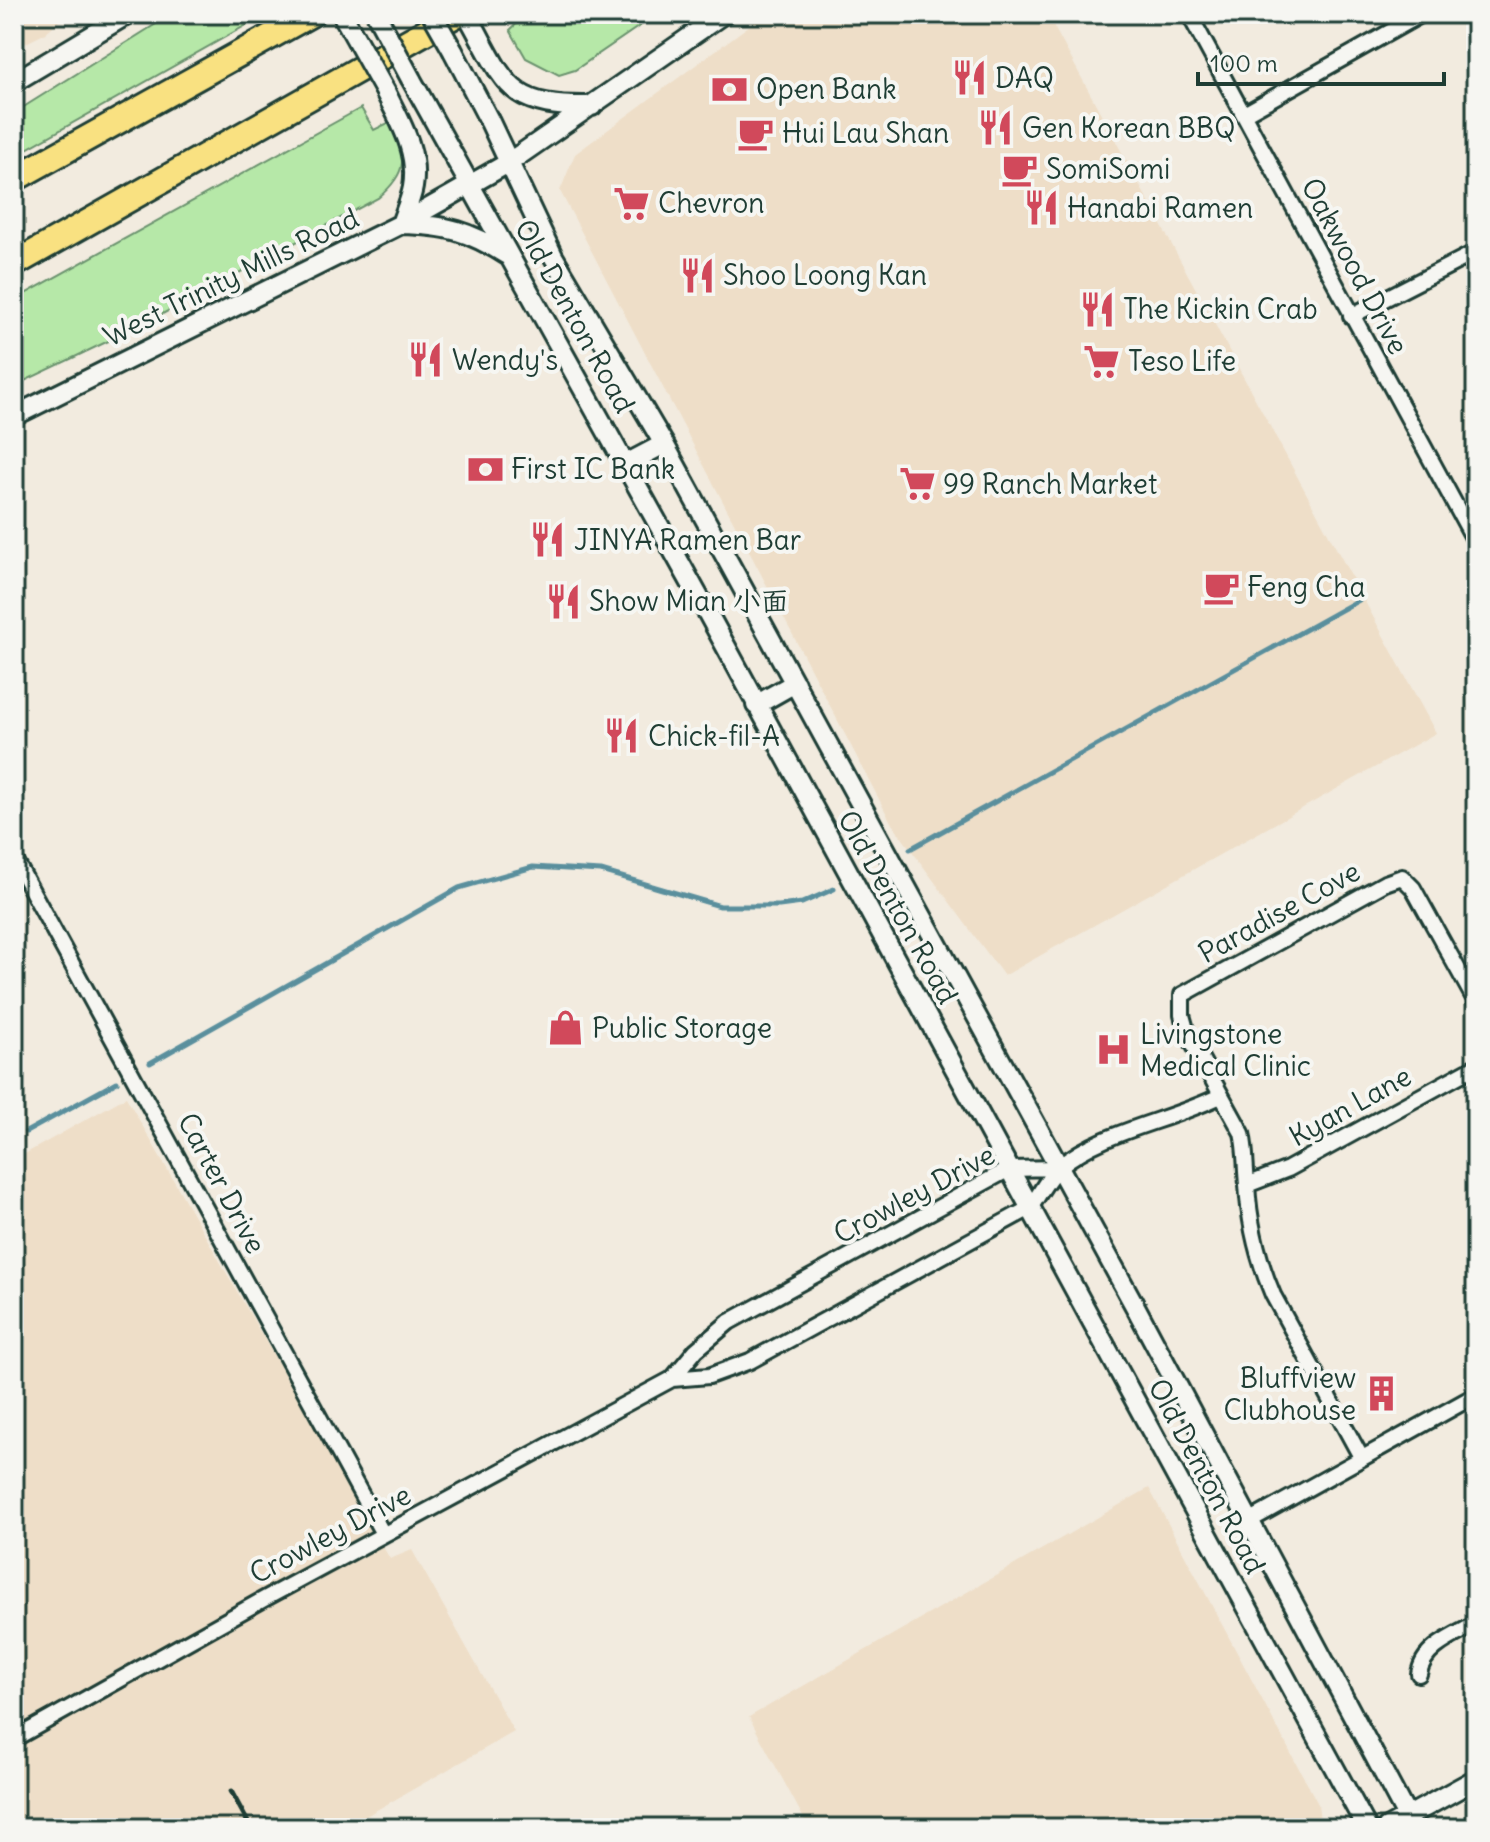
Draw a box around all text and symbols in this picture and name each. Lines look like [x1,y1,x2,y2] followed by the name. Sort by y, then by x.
[1198,36,1444,86] scale bar
[1210,48,1278,78] text: 100 m
[950,59,988,97] restaurant icon: DAQ
[995,60,1054,96] place label: DAQ
[711,70,749,108] bank icon: Open Bank
[756,71,896,107] place label: Open Bank
[977,109,1015,147] restaurant icon: Gen Korean BBQ
[1022,110,1235,146] place label: Gen Korean BBQ
[737,114,775,152] cafe icon: Hui Lau Shan
[782,115,949,151] place label: Hui Lau Shan
[1001,150,1039,188] cafe icon: SomiSomi
[1046,151,1170,187] place label: SomiSomi
[1293,172,1417,360] street label: Oakwood Drive
[613,184,651,222] supermarket icon: Chevron
[658,185,764,221] place label: Chevron
[1022,189,1060,227] restaurant icon: Hanabi Ramen
[1067,190,1253,226] place label: Hanabi Ramen
[97,200,365,354] street label: West Trinity Mills Road
[507,213,643,419] street label: Old Denton Road
[678,256,716,294] restaurant icon: Shoo Loong Kan
[723,257,927,293] place label: Shoo Loong Kan
[1078,290,1116,328] restaurant icon: The Kickin Crab
[1123,291,1318,327] place label: The Kickin Crab
[407,341,445,379] restaurant icon: Wendy's
[452,342,558,378] place label: Wendy's
[1083,342,1121,380] supermarket icon: Teso Life
[1128,343,1236,379] place label: Teso Life
[466,450,504,488] bank icon: First IC Bank
[511,451,675,487] place label: First IC Bank
[898,465,936,503] supermarket icon: 99 Ranch Market
[943,466,1157,502] place label: 99 Ranch Market
[529,521,567,559] restaurant icon: JINYA Ramen Bar
[574,522,801,558] place label: JINYA Ramen Bar
[1202,568,1240,606] cafe icon: Feng Cha
[1247,569,1365,605] place label: Feng Cha
[544,582,582,620] restaurant icon: Show Mian 小面
[589,583,789,619] place label: Show Mian 小面
[603,717,641,755] restaurant icon: Chick-fil-A
[648,718,780,754] place label: Chick-fil-A
[830,804,966,1010] street label: Old Denton Road
[1192,853,1366,971] street label: Paradise Cove
[547,1009,585,1047] shop icon: Public Storage
[592,1010,772,1046] place label: Public Storage
[1140,1016,1311,1084] place label: Livingstone Medical Clinic
[1095,1031,1133,1069] hospital icon: Livingstone Medical Clinic
[1283,1058,1417,1154] street label: Kyan Lane
[170,1107,274,1259] street label: Carter Drive
[827,1136,1001,1252] street label: Crowley Drive
[1223,1360,1356,1428] place label: Bluffview Clubhouse
[1140,1372,1274,1580] street label: Old Denton Road
[1363,1375,1401,1413] building icon: Bluffview Clubhouse
[243,1476,417,1592] street label: Crowley Drive

